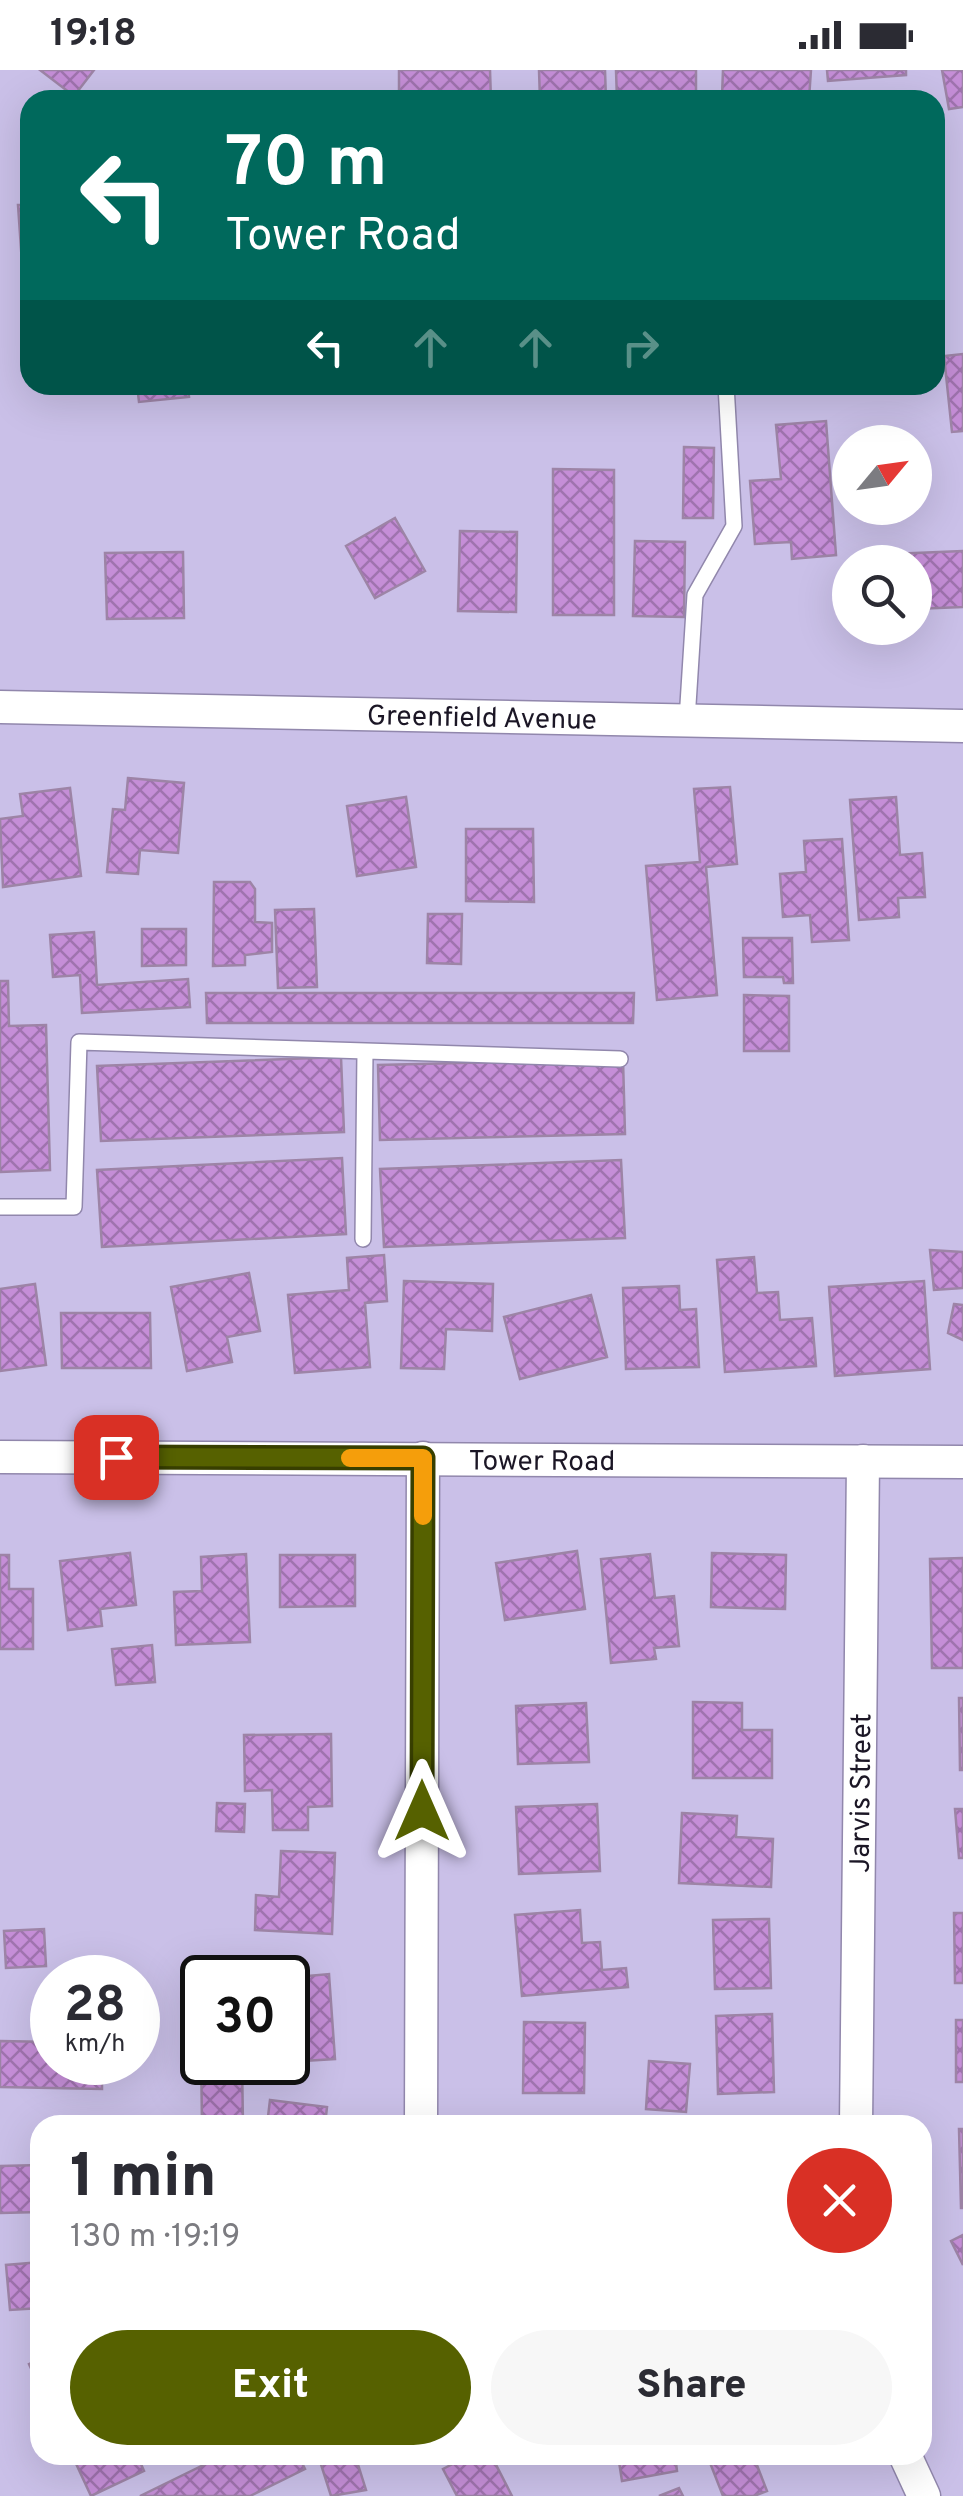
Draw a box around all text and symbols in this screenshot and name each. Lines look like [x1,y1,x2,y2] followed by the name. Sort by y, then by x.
[50,11,137,60] text: 19:18
[225,122,388,211] text: 70 m
[60,130,190,260] icon: left
[225,209,461,266] text: Tower Road
[298,320,353,375] icon: left
[403,320,458,375] icon: ahead
[508,320,563,375] icon: ahead
[613,320,668,375] icon: right
[832,425,932,525] north arrow
[832,425,932,645] map controls
[832,545,932,645] button: search
[367,699,597,740] street label: Greenfield Avenue
[74,1415,159,1500] pin
[89,1430,144,1485] icon: arrive
[469,1444,615,1481] street label: Tower Road
[844,1713,881,1873] street label: Jarvis Street
[370,1759,474,1863] position arrow
[180,1955,310,2085] speed limit sign: 30
[64,1976,126,2039] text: 28
[65,2029,125,2061] text: km/h
[70,2142,217,2218] text: 1 min
[787,2148,892,2253] button: close
[70,2218,240,2258] text: 130 m · 19:19
[70,2330,471,2445] button: Exit
[491,2330,892,2445] button: Share

